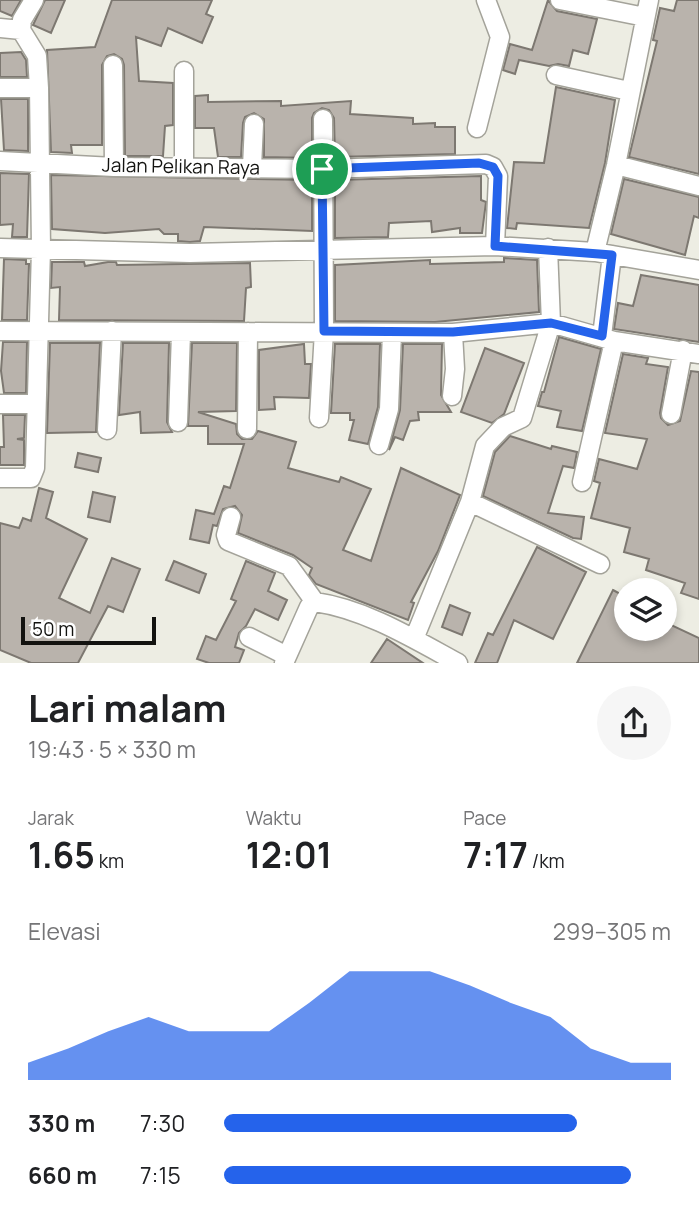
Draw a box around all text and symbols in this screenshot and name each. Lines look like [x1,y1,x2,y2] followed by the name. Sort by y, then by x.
[292,139,352,199] pin
[303,150,341,188] icon: arrive
[102,152,260,180] street label: Jalan Pelikan Raya
[614,578,677,641] map controls
[614,578,677,641] button: layers
[21,614,156,646] scale bar
[32,616,74,642] text: 50 m
[28,681,226,733] text: Lari malam
[597,686,671,760] button: share
[28,733,196,765] text: 19:43 · 5 × 330 m
[28,805,74,831] text: Jarak
[246,805,301,831] text: Waktu
[463,805,506,831] text: Pace
[28,831,95,879] text: 1.65
[246,831,332,879] text: 12:01
[463,831,528,879] text: 7:17
[95,848,124,874] text: km
[528,848,565,874] text: /km
[28,915,101,947] text: Elevasi
[553,915,671,947] text: 299–305 m
[28,1107,95,1139] text: 330 m
[140,1107,185,1139] text: 7:30
[28,1159,97,1191] text: 660 m
[140,1159,181,1191] text: 7:15

